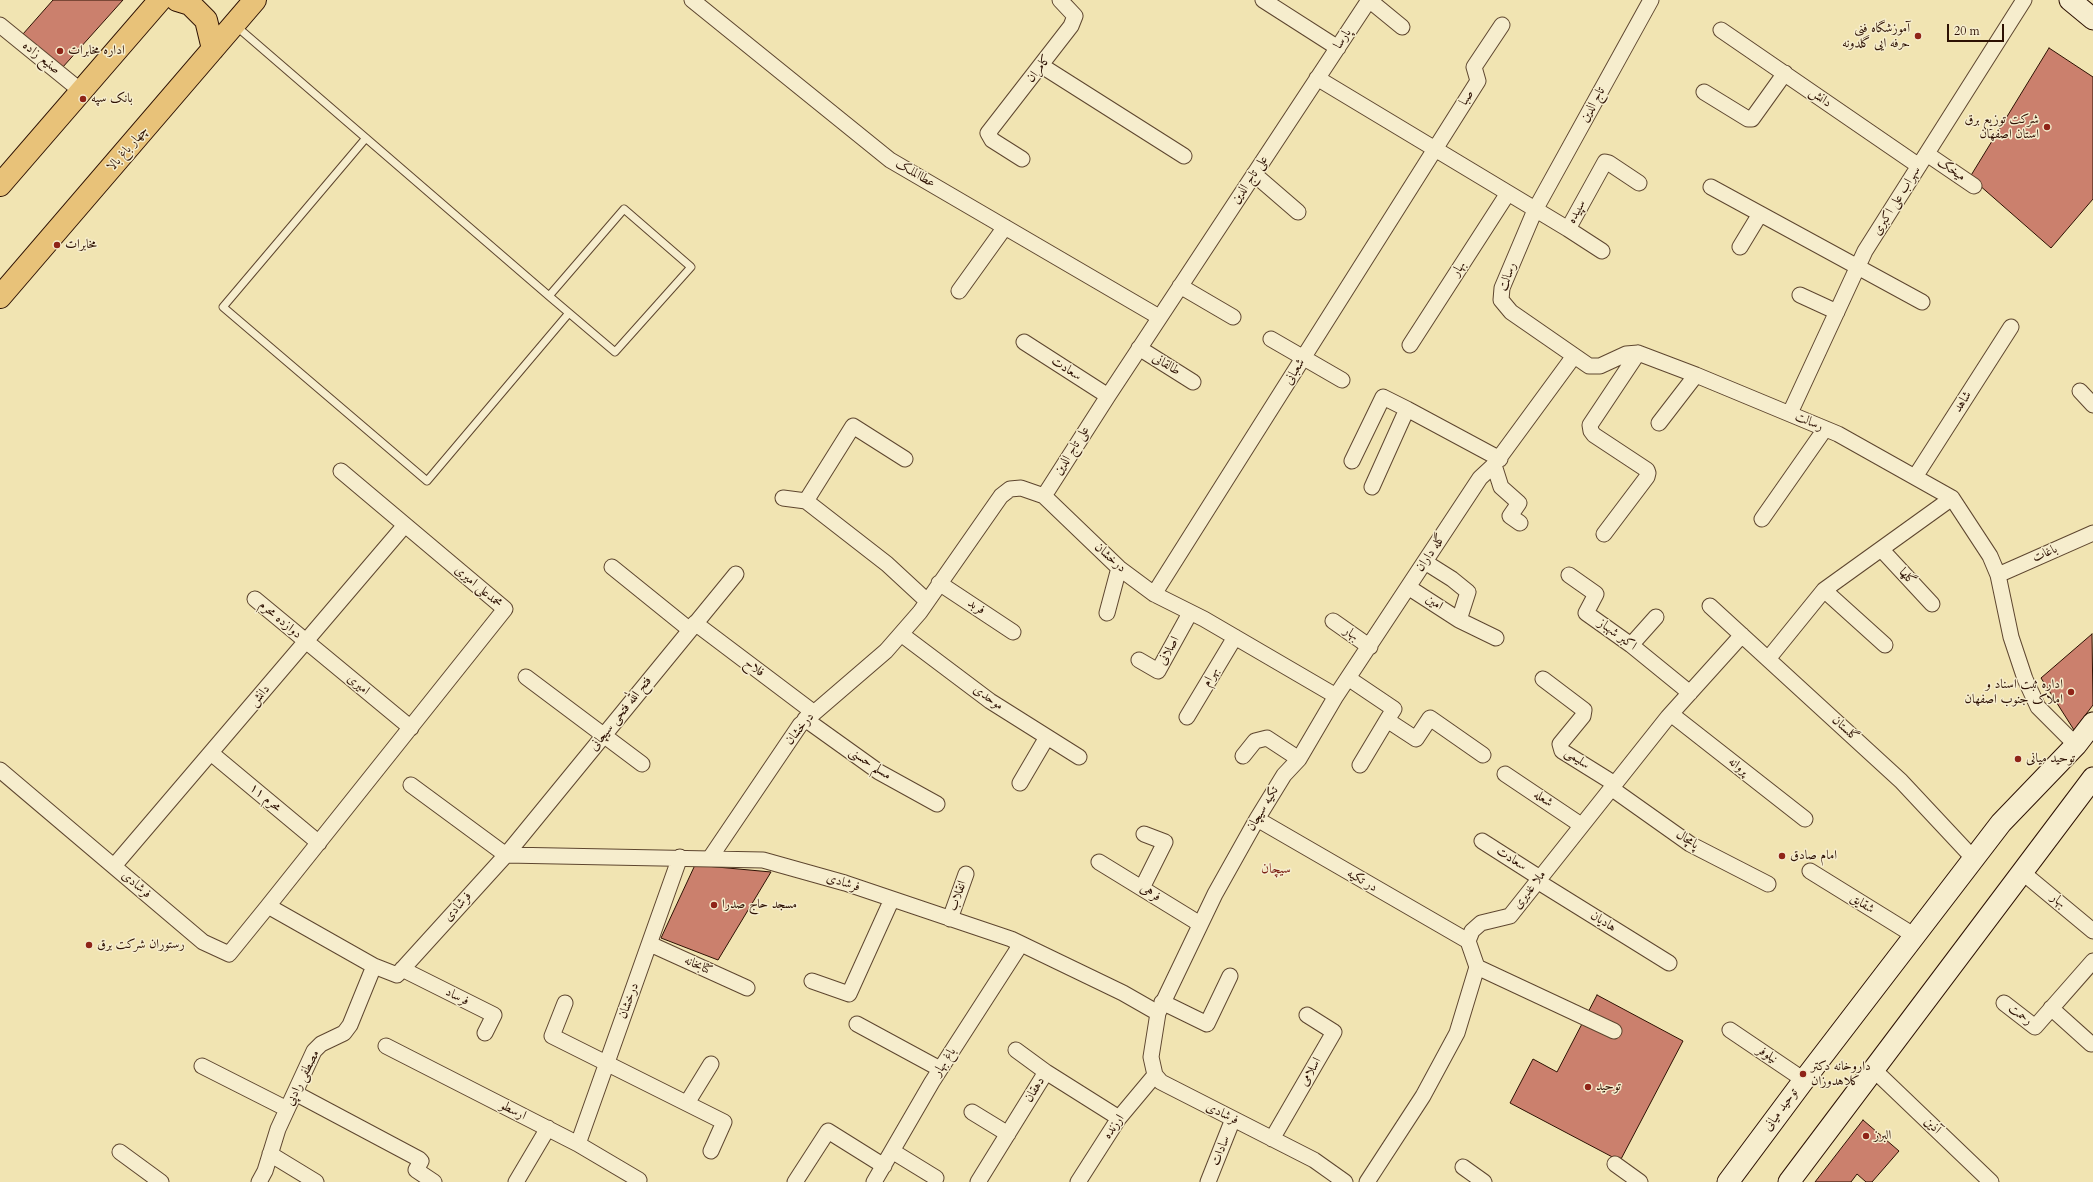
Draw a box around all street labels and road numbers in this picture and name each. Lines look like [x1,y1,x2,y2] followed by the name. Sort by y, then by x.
[1331,26,1355,52] street label: پارسا
[19,38,63,78] street label: صنیع زاده
[1023,52,1055,86] street label: کامران
[1577,85,1609,125] street label: تاج الدین
[1806,85,1834,111] street label: دانش
[1456,87,1478,109] street label: صبا
[104,123,152,175] street label: چهار باغ بالا
[1228,153,1272,207] street label: علی تاج الدین
[1934,155,1968,185] street label: میخک
[892,156,938,192] street label: عطاالملک
[1869,163,1925,239] street label: سهراب علی اکبری
[1564,197,1590,227] street label: سپیده
[1448,258,1470,280] street label: بهار
[1496,261,1520,293] street label: رسالت
[1149,351,1183,379] street label: طالقانی
[1048,354,1084,384] street label: سعادت
[1281,356,1309,388] street label: شعبانی
[1950,388,1976,416] street label: شاهد
[1792,409,1826,435] street label: رسالت
[1051,424,1093,478] street label: علی تاج الدین
[1413,531,1449,575] street label: گله داران
[1091,540,1129,576] street label: درخشان
[2030,542,2060,566] street label: باغات
[451,562,505,612] street label: محمدعلی امیری
[1895,565,1919,589] street label: گلها
[1422,592,1446,614] street label: امین
[964,596,988,618] street label: فربد
[255,598,305,642] street label: دوازده محرم
[1595,616,1639,654] street label: اکبر شهباز
[1340,623,1362,645] street label: بهار
[1155,634,1183,668] street label: اصلانی
[741,655,767,681] street label: فلاح
[1199,664,1223,690] street label: بهرام
[343,671,373,699] street label: امیری
[586,674,656,754] street label: فتح الله فتحی سیچانی
[246,682,274,710] street label: دانش
[970,682,1006,714] street label: موحدی
[782,710,818,748] street label: درخشان
[1828,713,1862,745] street label: گلستان
[846,744,894,784] street label: مسلم حسنی
[1562,745,1592,773] street label: سلیمی
[1725,754,1751,780] street label: پروانه
[246,780,284,816] street label: ۱۱ محرم
[1244,784,1282,834] street label: تکیه سیچان
[1530,787,1556,811] street label: شعله
[1673,827,1701,853] street label: پامچال
[1493,844,1529,874] street label: سعادت
[1344,866,1380,896] street label: در تکیه
[118,868,154,902] street label: فرشادی
[1510,868,1550,912] street label: ملا غدیری
[824,871,862,895] street label: فرشادی
[945,879,971,913] street label: انقلاب
[1137,881,1163,905] street label: فرهی
[441,889,475,925] street label: فرشادی
[2047,890,2069,912] street label: بهار
[1847,891,1877,917] street label: شقایق
[1587,908,1619,936] street label: هادیان
[682,953,714,979] street label: کتابخانه
[615,981,643,1021] street label: درخشان
[443,985,471,1009] street label: فرساد
[2005,1001,2035,1029] street label: رحمت
[1754,1043,1780,1067] street label: نیلوفر
[930,1045,960,1079] street label: باغ بهار
[282,1048,324,1108] street label: مصطفی رادپی
[1297,1055,1325,1089] street label: اسلامی
[1021,1074,1049,1106] street label: دهقان
[1760,1086,1802,1134] street label: توحید میانی
[497,1098,529,1124] street label: ارسطو
[1203,1099,1241,1129] street label: فرشادی
[1100,1112,1128,1142] street label: ارزنده
[1920,1114,1944,1138] street label: آذین
[1208,1134,1234,1168] street label: سادات

